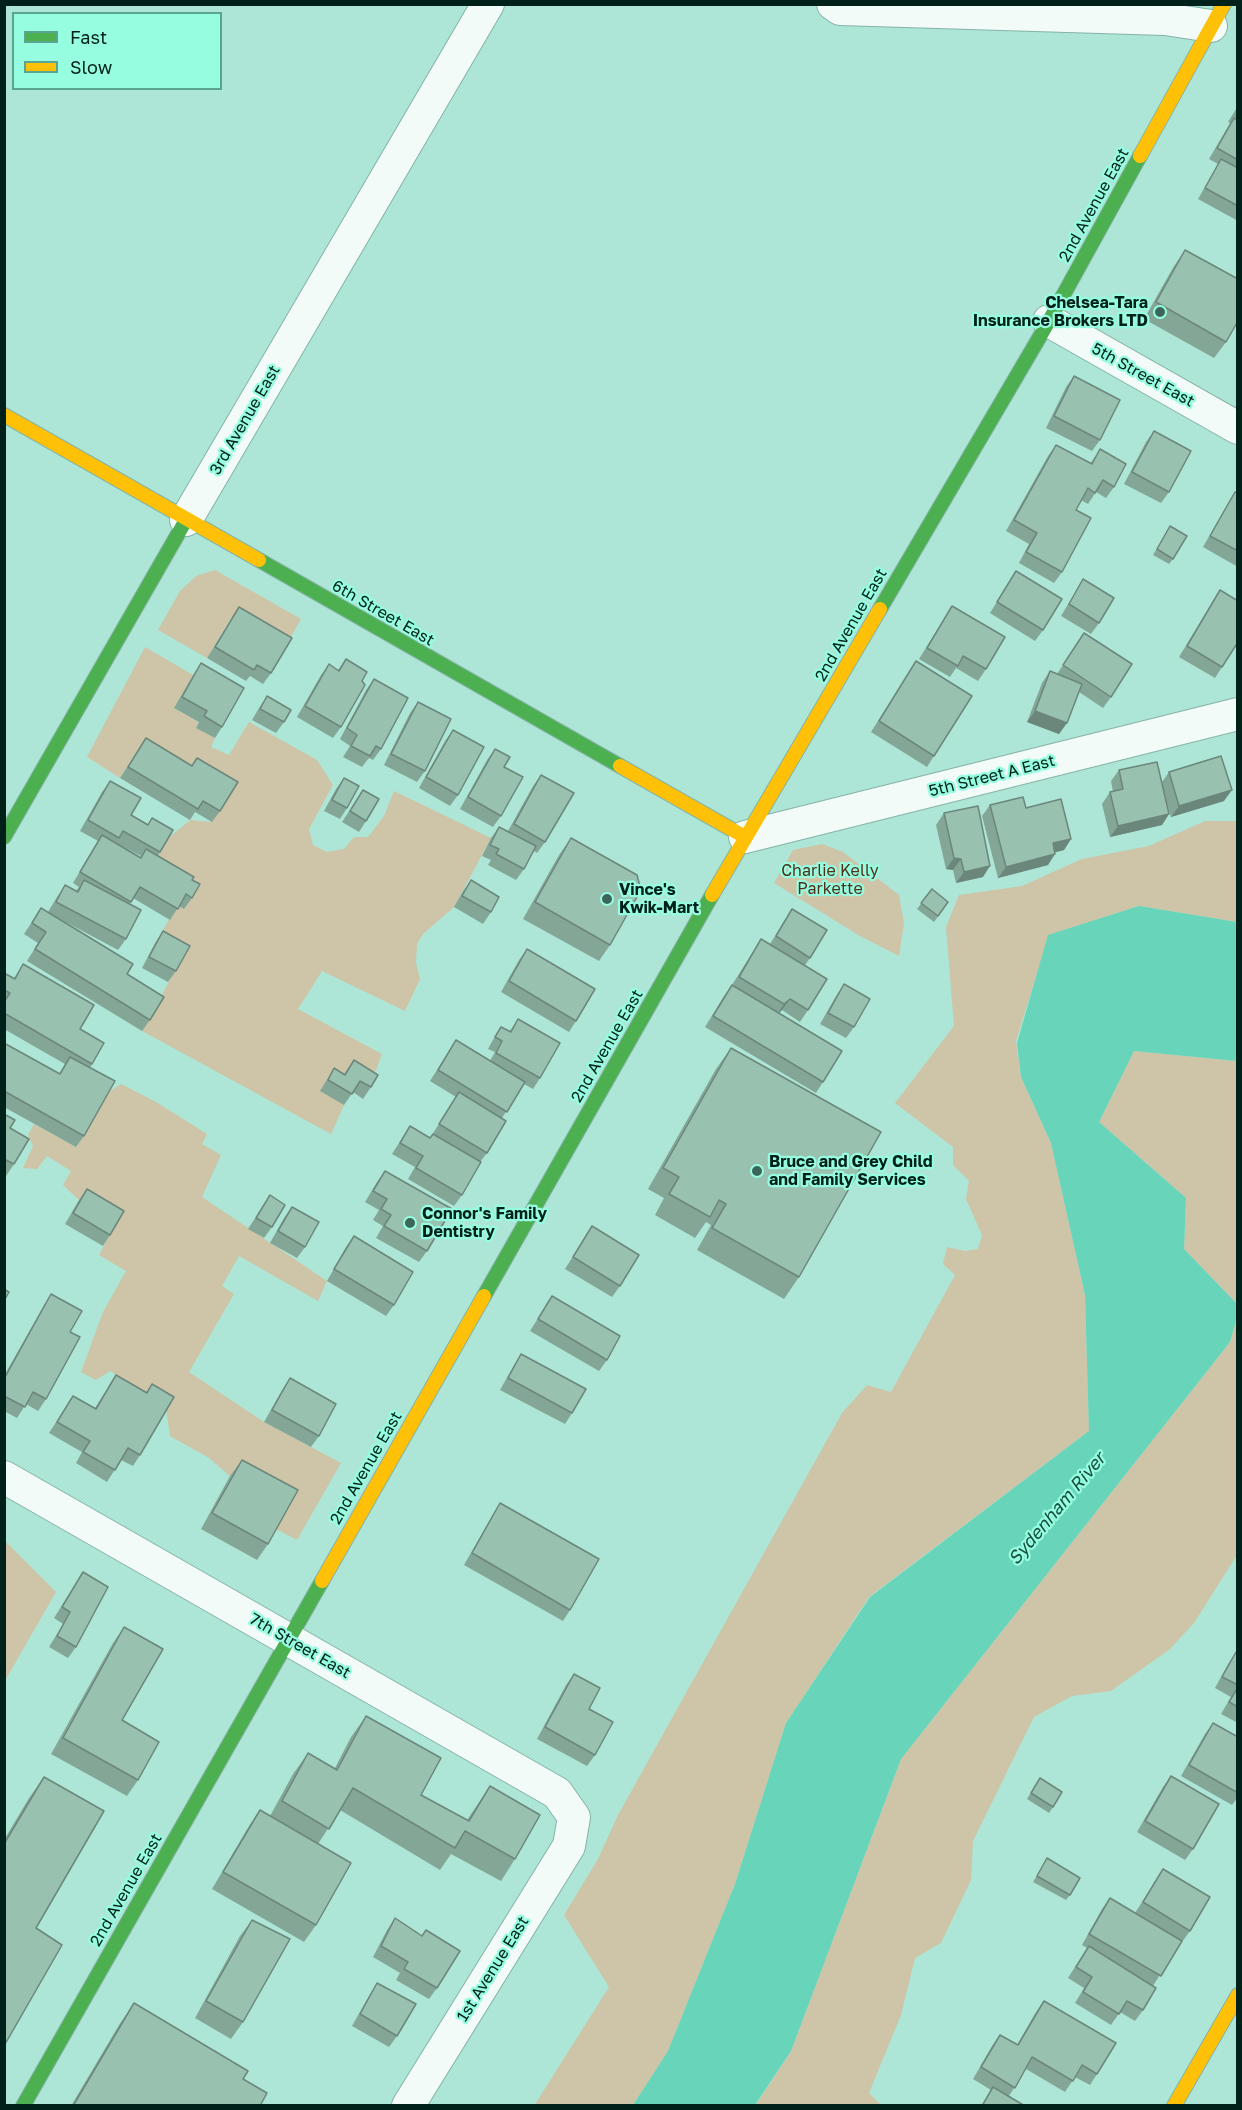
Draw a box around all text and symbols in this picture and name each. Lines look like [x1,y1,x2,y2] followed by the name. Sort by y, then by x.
[12,12,222,90] legend
[70,26,107,48] text: Fast
[70,56,112,78] text: Slow
[1055,145,1133,265] street label: 2nd Avenue East
[973,293,1148,331] place label: Chelsea-Tara Insurance Brokers LTD
[1153,305,1167,319] marker: Chelsea-Tara Insurance Brokers LTD
[1088,339,1198,411] street label: 5th Street East
[206,362,284,478] street label: 3rd Avenue East
[811,565,891,685] street label: 2nd Avenue East
[328,576,438,650] street label: 6th Street East
[927,751,1057,801] street label: 5th Street A East
[781,861,879,899] park label: Charlie Kelly Parkette
[619,880,699,918] place label: Vince's Kwik-Mart
[600,892,614,906] marker: Vince's Kwik-Mart
[567,986,647,1106] street label: 2nd Avenue East
[769,1152,933,1190] place label: Bruce and Grey Child and Family Services
[750,1164,764,1178] marker: Bruce and Grey Child and Family Services
[422,1204,547,1242] place label: Connor's Family Dentistry
[403,1216,417,1230] marker: Connor's Family Dentistry
[326,1408,406,1528] street label: 2nd Avenue East
[1004,1449,1110,1569] water label: Sydenham River
[246,1609,354,1683] street label: 7th Street East
[86,1830,166,1950] street label: 2nd Avenue East
[453,1913,533,2025] street label: 1st Avenue East

